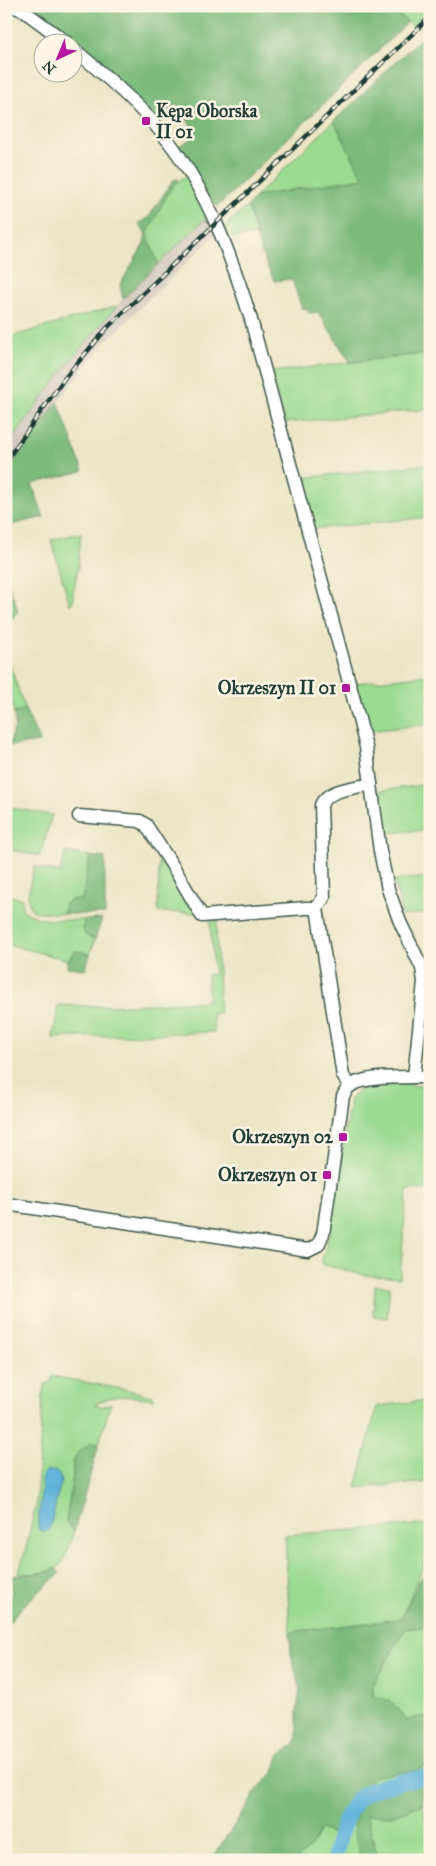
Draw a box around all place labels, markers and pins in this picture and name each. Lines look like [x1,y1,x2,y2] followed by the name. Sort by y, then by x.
[156,100,258,143] place label: Kępa Oborska II 01
[140,115,152,127] marker: Kępa Oborska II 01
[218,677,336,700] place label: Okrzeszyn II 01
[340,682,352,694] marker: Okrzeszyn II 01
[232,1126,334,1149] place label: Okrzeszyn 02
[337,1131,349,1143] marker: Okrzeszyn 02
[218,1164,317,1187] place label: Okrzeszyn 01
[321,1169,333,1181] marker: Okrzeszyn 01

